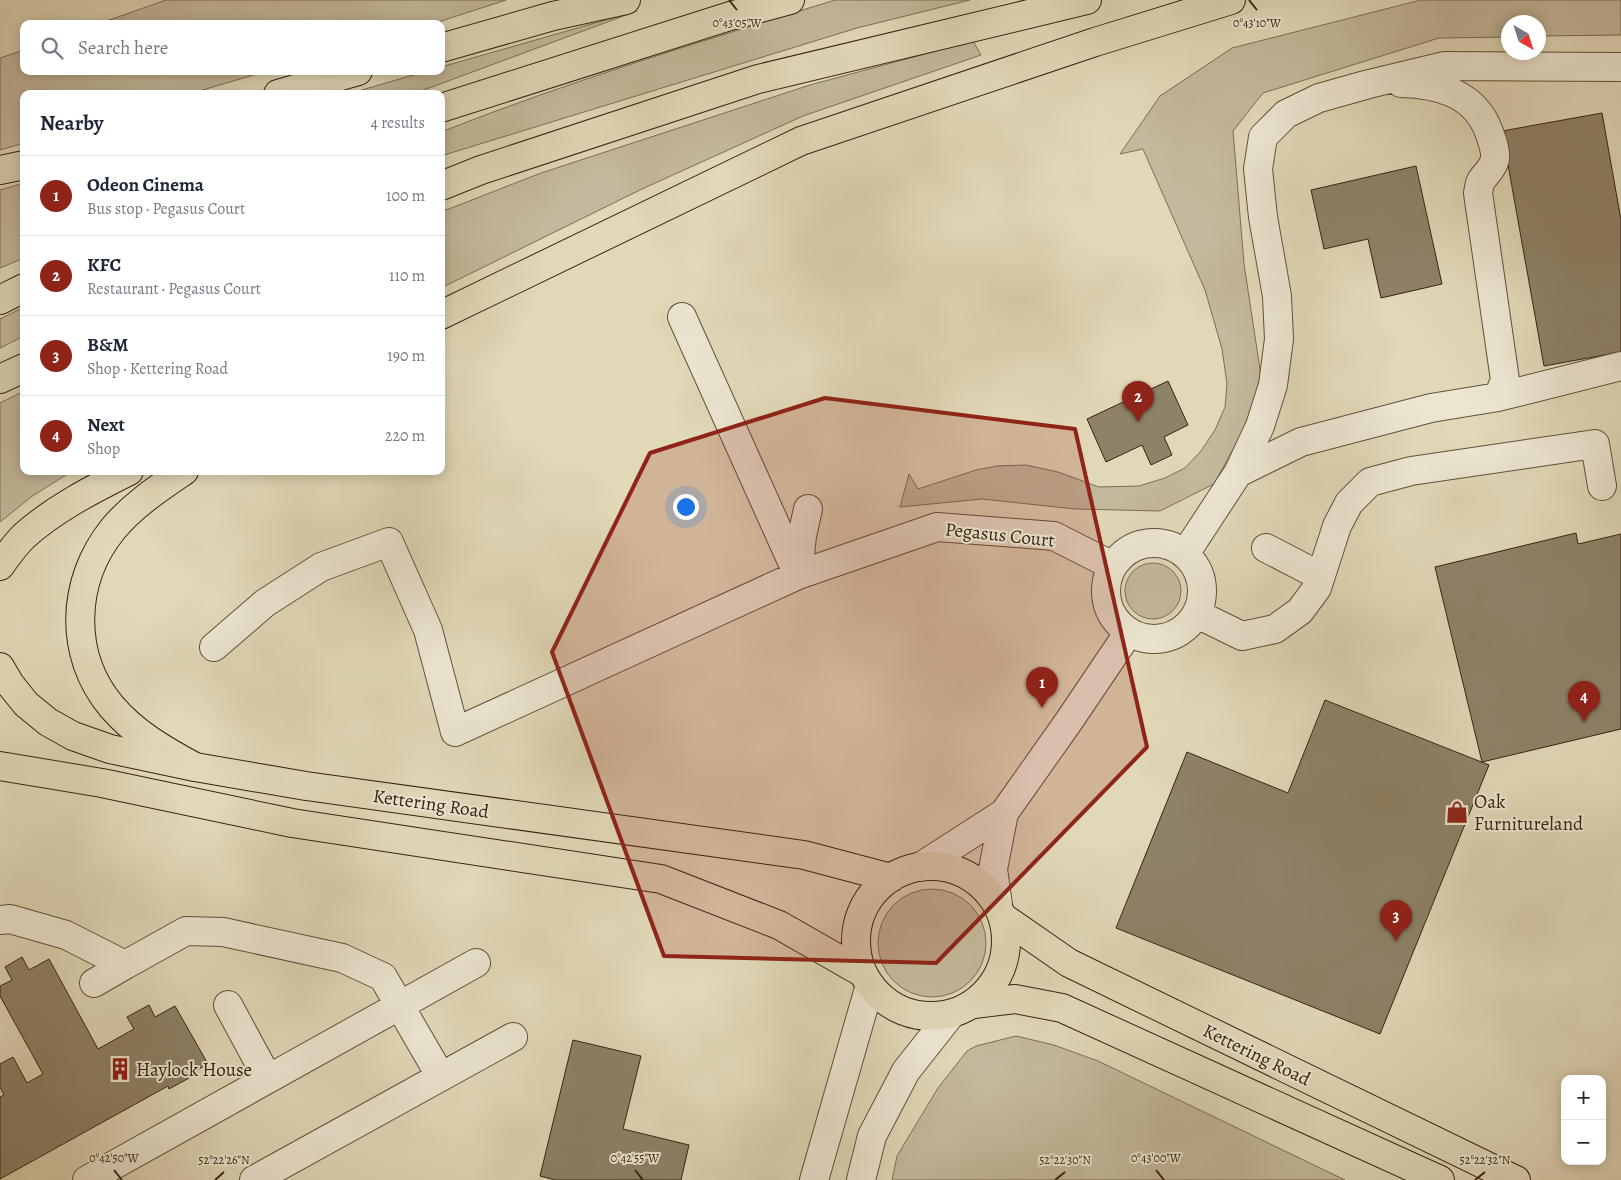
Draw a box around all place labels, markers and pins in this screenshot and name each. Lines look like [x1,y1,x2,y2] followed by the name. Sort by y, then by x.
[1122,381,1154,422] pin: 2
[1026,667,1058,708] pin: 1
[1568,681,1600,722] pin: 4
[1474,789,1584,837] place label: Oak Furnitureland
[1444,799,1470,825] shop icon: Oak Furnitureland
[1380,900,1412,941] pin: 3
[107,1056,133,1082] building icon: Haylock House
[136,1057,252,1083] place label: Haylock House

